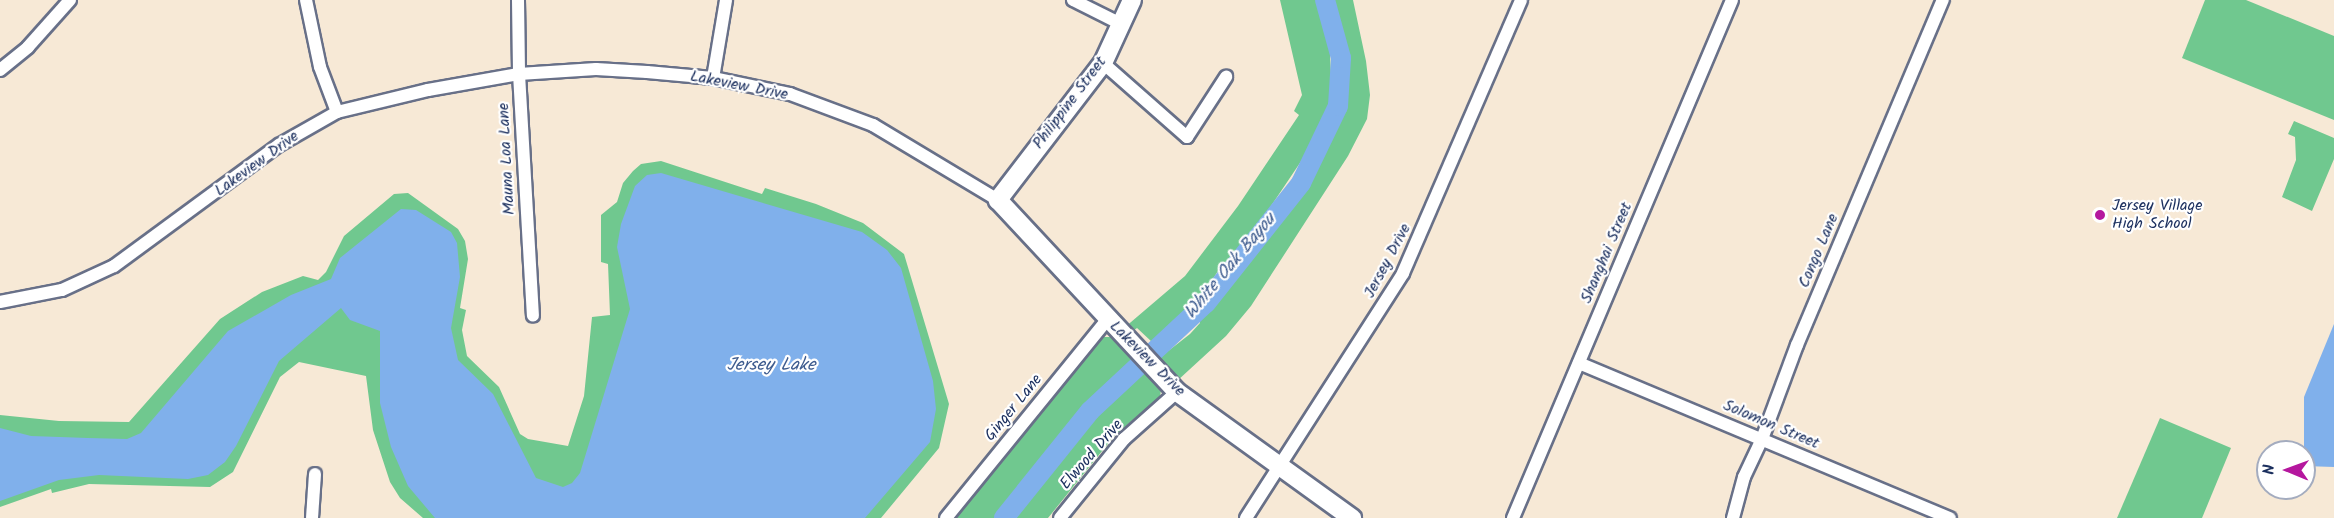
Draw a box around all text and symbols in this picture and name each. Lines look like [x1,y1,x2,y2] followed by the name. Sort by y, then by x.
[1029,53,1111,153] street label: Philippine Street
[688,67,790,105] street label: Lakeview Drive
[494,103,520,215] street label: Mauna Loa Lane
[211,127,303,201] street label: Lakeview Drive
[2112,196,2202,234] place label: Jersey Village High School
[1577,200,1637,306] street label: Shanghai Street
[2093,208,2107,222] marker: Jersey Village High School
[1181,210,1281,324] water label: White Oak Bayou
[1795,211,1843,291] street label: Congo Lane
[1360,221,1416,301] street label: Jersey Drive
[1105,317,1189,401] street label: Lakeview Drive
[727,355,815,377] water label: Jersey Lake
[981,371,1047,445] street label: Ginger Lane
[1720,396,1822,454] street label: Solomon Street
[1056,416,1128,494] street label: Elwood Drive
[2256,440,2316,500] north arrow
[2257,464,2282,475] text: N

